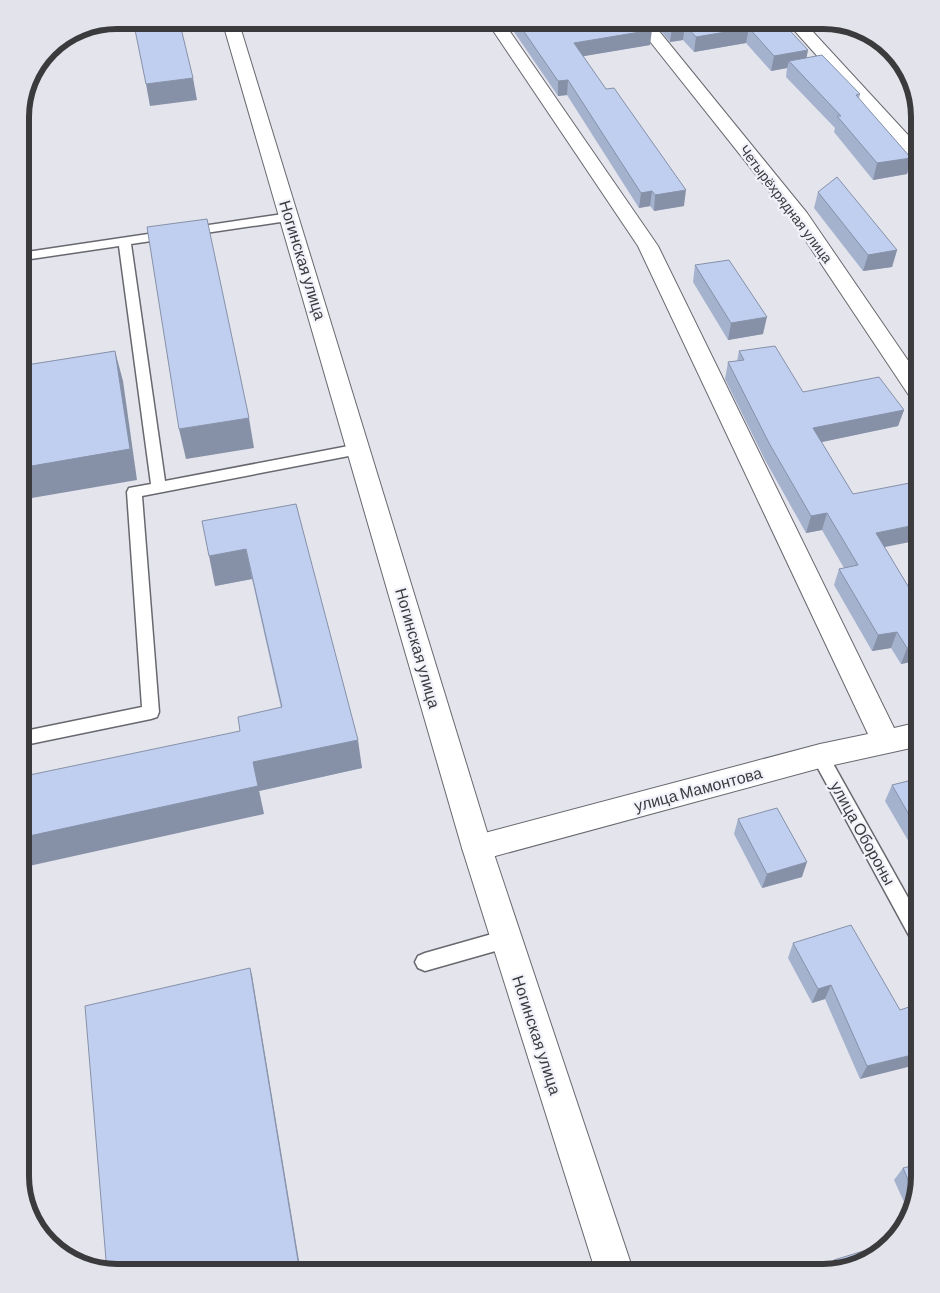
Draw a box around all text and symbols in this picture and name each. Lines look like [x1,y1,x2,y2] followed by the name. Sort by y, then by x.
[736,141,836,266] street label: Четырёхрядная улица
[276,198,331,322] street label: Ногинская улица
[392,586,445,710] street label: Ногинская улица
[632,762,764,815] street label: улица Мамонтова
[827,777,900,888] street label: улица Обороны
[509,973,566,1097] street label: Ногинская улица

